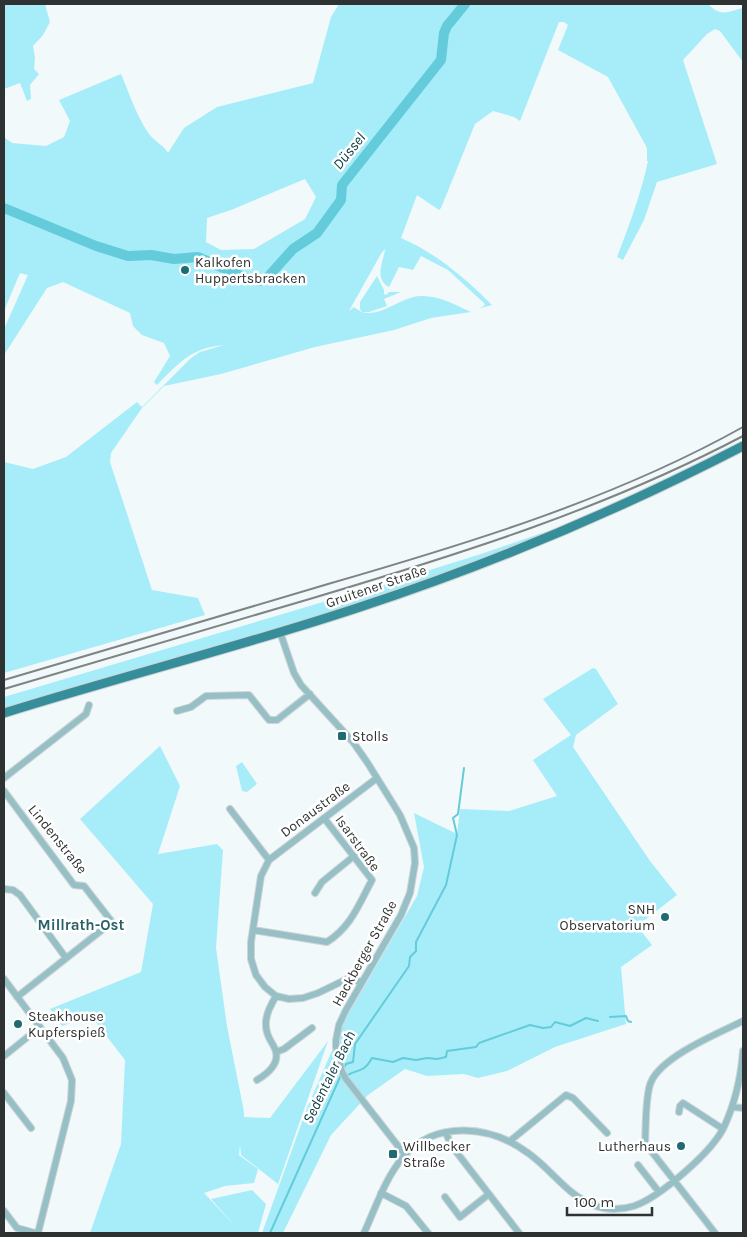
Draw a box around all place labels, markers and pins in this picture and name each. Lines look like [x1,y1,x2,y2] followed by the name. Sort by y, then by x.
[195,254,306,287] place label: Kalkofen Huppertsbracken
[179,264,191,276] marker: Kalkofen Huppertsbracken
[352,728,389,745] place label: Stolls
[336,730,348,742] marker: Stolls
[560,901,655,934] place label: SNH Observatorium
[659,911,671,923] marker: SNH Observatorium
[28,1008,106,1041] place label: Steakhouse Kupferspieß
[12,1018,24,1030] marker: Steakhouse Kupferspieß
[403,1138,471,1171] place label: Willbecker Straße
[598,1138,671,1155] place label: Lutherhaus
[675,1140,687,1152] marker: Lutherhaus
[387,1148,399,1160] marker: Willbecker Straße

